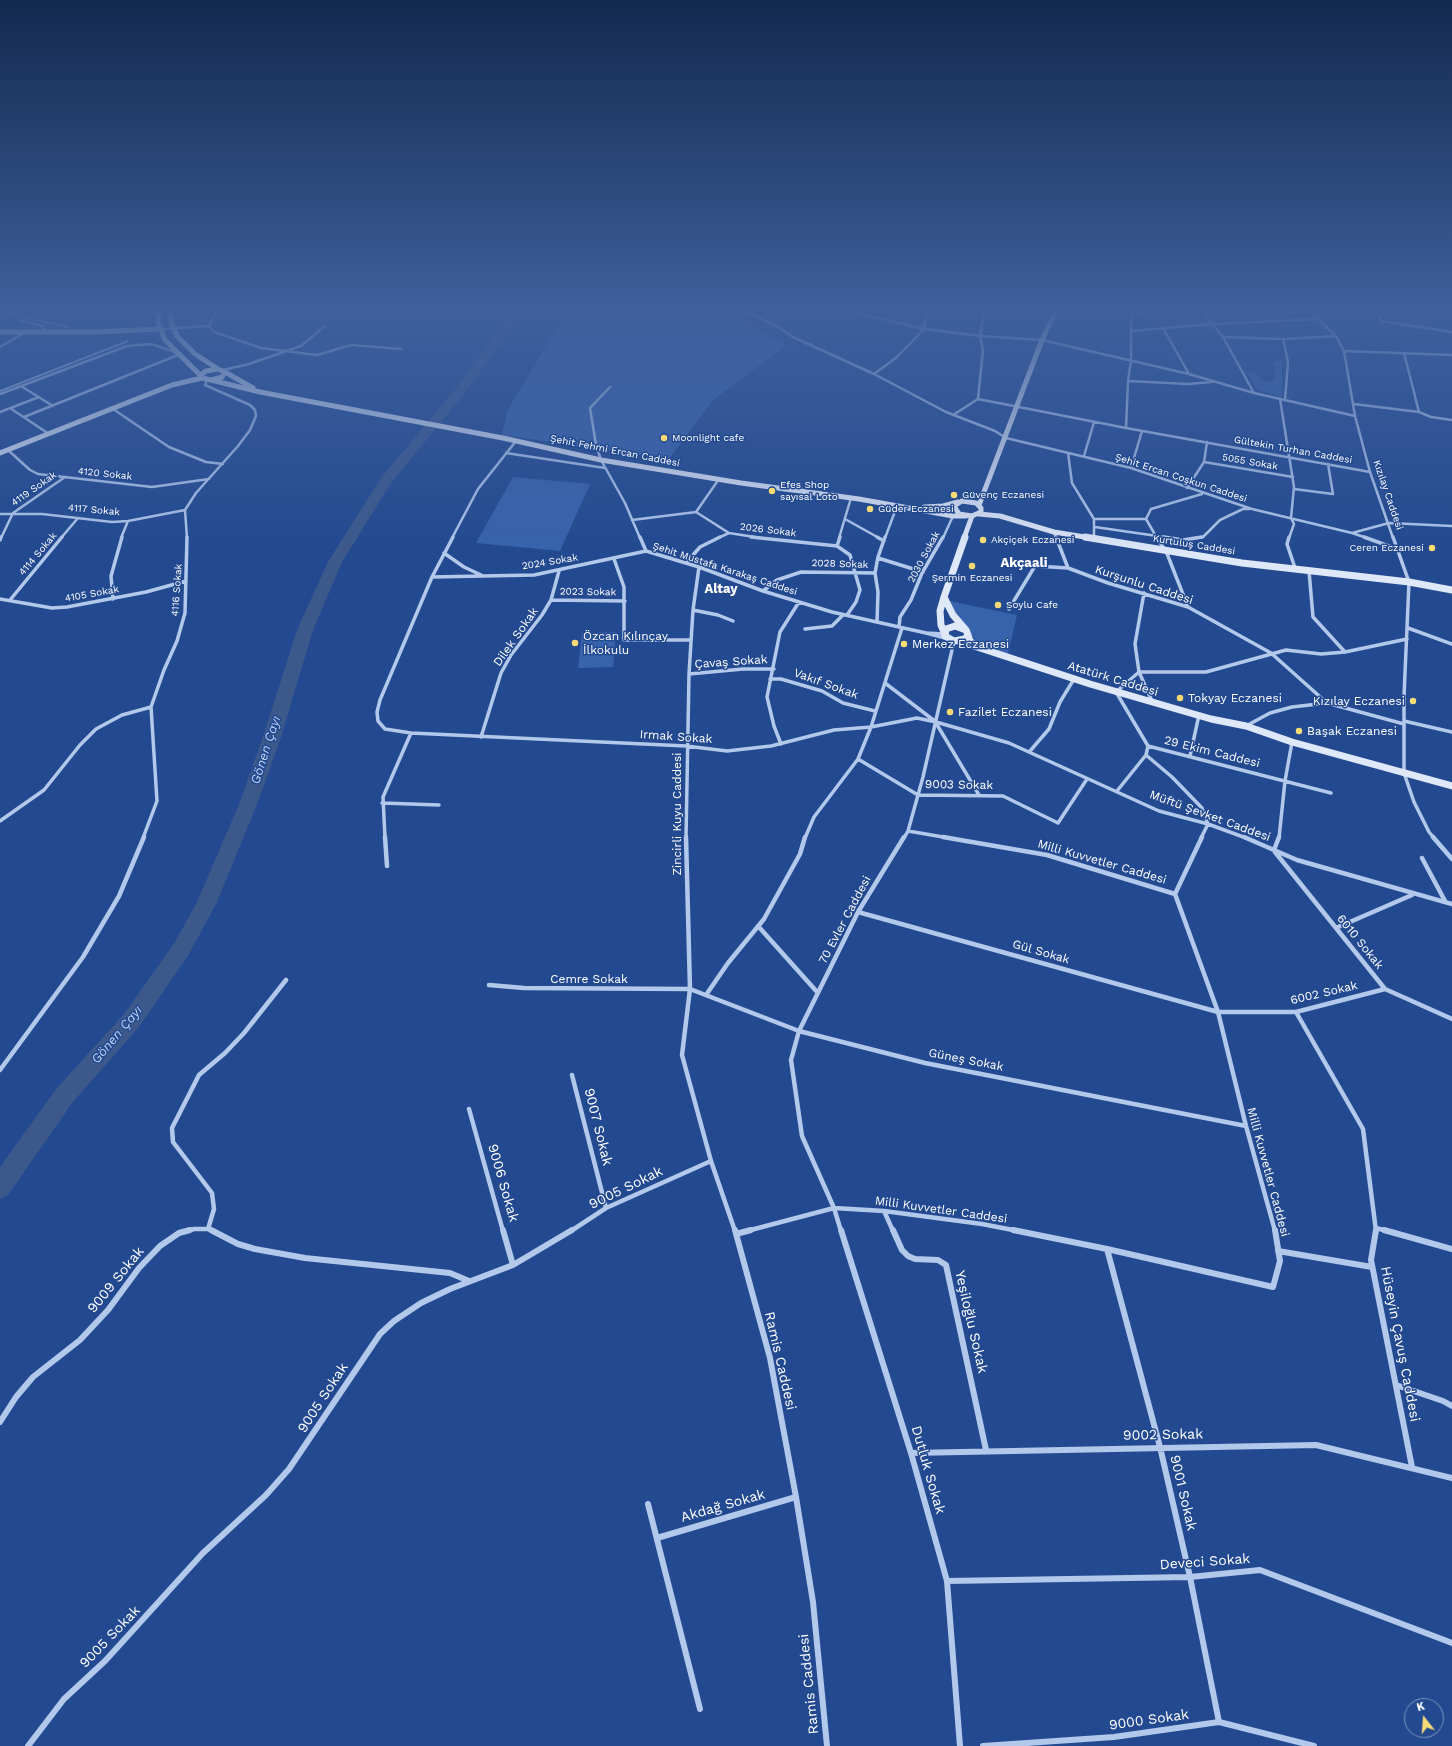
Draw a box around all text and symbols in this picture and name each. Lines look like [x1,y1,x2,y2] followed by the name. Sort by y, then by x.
[672,432,744,444] place label: Moonlight cafe
[549,433,681,469] street label: Şehit Fehmi Ercan Caddesi
[659,433,669,443] marker: Moonlight cafe
[1233,434,1353,466] street label: Gültekin Turhan Caddesi
[1113,451,1249,505] street label: Şehit Ercan Coşkun Caddesi
[1221,451,1279,473] street label: 5055 Sokak
[1370,459,1406,531] street label: Kızılay Caddesi
[77,465,133,483] street label: 4120 Sokak
[9,469,59,509] street label: 4119 Sokak
[780,479,838,502] place label: Efes Shop sayısal Loto
[767,486,777,496] marker: Efes Shop sayısal Loto
[962,489,1044,501] place label: Güvenç Eczanesi
[949,490,959,500] marker: Güvenç Eczanesi
[68,502,120,518] street label: 4117 Sokak
[878,503,954,515] place label: Güder Eczanesi
[865,504,875,514] marker: Güder Eczanesi
[739,521,797,539] street label: 2026 Sokak
[905,529,943,585] street label: 2030 Sokak
[17,530,59,578] street label: 4114 Sokak
[1152,533,1236,557] street label: Kurtuluş Caddesi
[991,534,1074,546] place label: Akçiçek Eczanesi
[978,535,988,545] marker: Akçiçek Eczanesi
[651,540,799,598] street label: Şehit Mustafa Karakaş Caddesi
[1349,542,1424,554] place label: Ceren Eczanesi
[1427,543,1437,553] marker: Ceren Eczanesi
[521,552,579,572] street label: 2024 Sokak
[1000,555,1048,571] district label: Akçaali
[811,557,869,571] street label: 2028 Sokak
[967,561,977,571] marker: Şermin Eczanesi
[1093,562,1195,608] street label: Kurşunlu Caddesi
[169,563,185,617] street label: 4116 Sokak
[932,572,1012,584] place label: Şermin Eczanesi
[704,581,738,597] district label: Altay
[64,583,120,605] street label: 4105 Sokak
[560,586,616,598] street label: 2023 Sokak
[1006,599,1058,611] place label: Soylu Cafe
[993,600,1003,610] marker: Soylu Cafe
[490,605,542,669] street label: Dilek Sokak
[583,629,668,657] place label: Özcan Kılınçay İlkokulu
[912,637,1009,651] place label: Merkez Eczanesi
[570,638,580,648] marker: Özcan Kılınçay İlkokulu
[899,639,909,649] marker: Merkez Eczanesi
[694,652,768,672] street label: Çavaş Sokak
[1066,658,1160,700] street label: Atatürk Caddesi
[792,666,860,702] street label: Vakıf Sokak
[1188,691,1282,705] place label: Tokyay Eczanesi
[1175,693,1185,703] marker: Tokyay Eczanesi
[1313,694,1405,708] place label: Kızılay Eczanesi
[1408,696,1418,706] marker: Kızılay Eczanesi
[958,705,1052,719] place label: Fazilet Eczanesi
[945,707,955,717] marker: Fazilet Eczanesi
[248,714,284,786] water label: Gönen Çayı
[1307,724,1397,738] place label: Başak Eczanesi
[1294,726,1304,736] marker: Başak Eczanesi
[639,727,713,747] street label: Irmak Sokak
[1163,733,1261,771] street label: 29 Ekim Caddesi
[670,752,684,876] street label: Zincirli Kuyu Caddesi
[925,777,993,793] street label: 9003 Sokak
[1147,787,1273,845] street label: Müftü Şevket Caddesi
[1036,837,1168,887] street label: Milli Kuvvetler Caddesi
[816,874,874,966] street label: 70 Evler Caddesi
[1334,912,1386,972] street label: 6010 Sokak
[1011,937,1071,967] street label: Gül Sokak
[550,972,628,986] street label: Cemre Sokak
[1289,978,1359,1008] street label: 6002 Sokak
[88,1003,146,1067] water label: Gönen Çayı
[927,1046,1005,1074] street label: Güneş Sokak
[580,1086,616,1168] street label: 9007 Sokak
[1244,1106,1292,1238] street label: Milli Kuvvetler Caddesi
[484,1142,522,1224] street label: 9006 Sokak
[586,1163,666,1213] street label: 9005 Sokak
[874,1194,1008,1226] street label: Milli Kuvvetler Caddesi
[84,1243,148,1317] street label: 9009 Sokak
[1377,1265,1423,1423] street label: Hüseyin Çavuş Caddesi
[951,1269,991,1375] street label: Yeşiloğlu Sokak
[760,1310,800,1412] street label: Ramis Caddesi
[294,1360,352,1436] street label: 9005 Sokak
[907,1424,949,1516] street label: Dutluk Sokak
[1123,1426,1203,1444] street label: 9002 Sokak
[1166,1453,1200,1533] street label: 9001 Sokak
[679,1486,767,1526] street label: Akdağ Sokak
[1159,1550,1251,1574] street label: Deveci Sokak
[76,1602,144,1672] street label: 9005 Sokak
[795,1633,823,1735] street label: Ramis Caddesi
[1404,1698,1444,1738] north arrow
[1415,1700,1426,1714] text: K
[1108,1706,1190,1734] street label: 9000 Sokak

